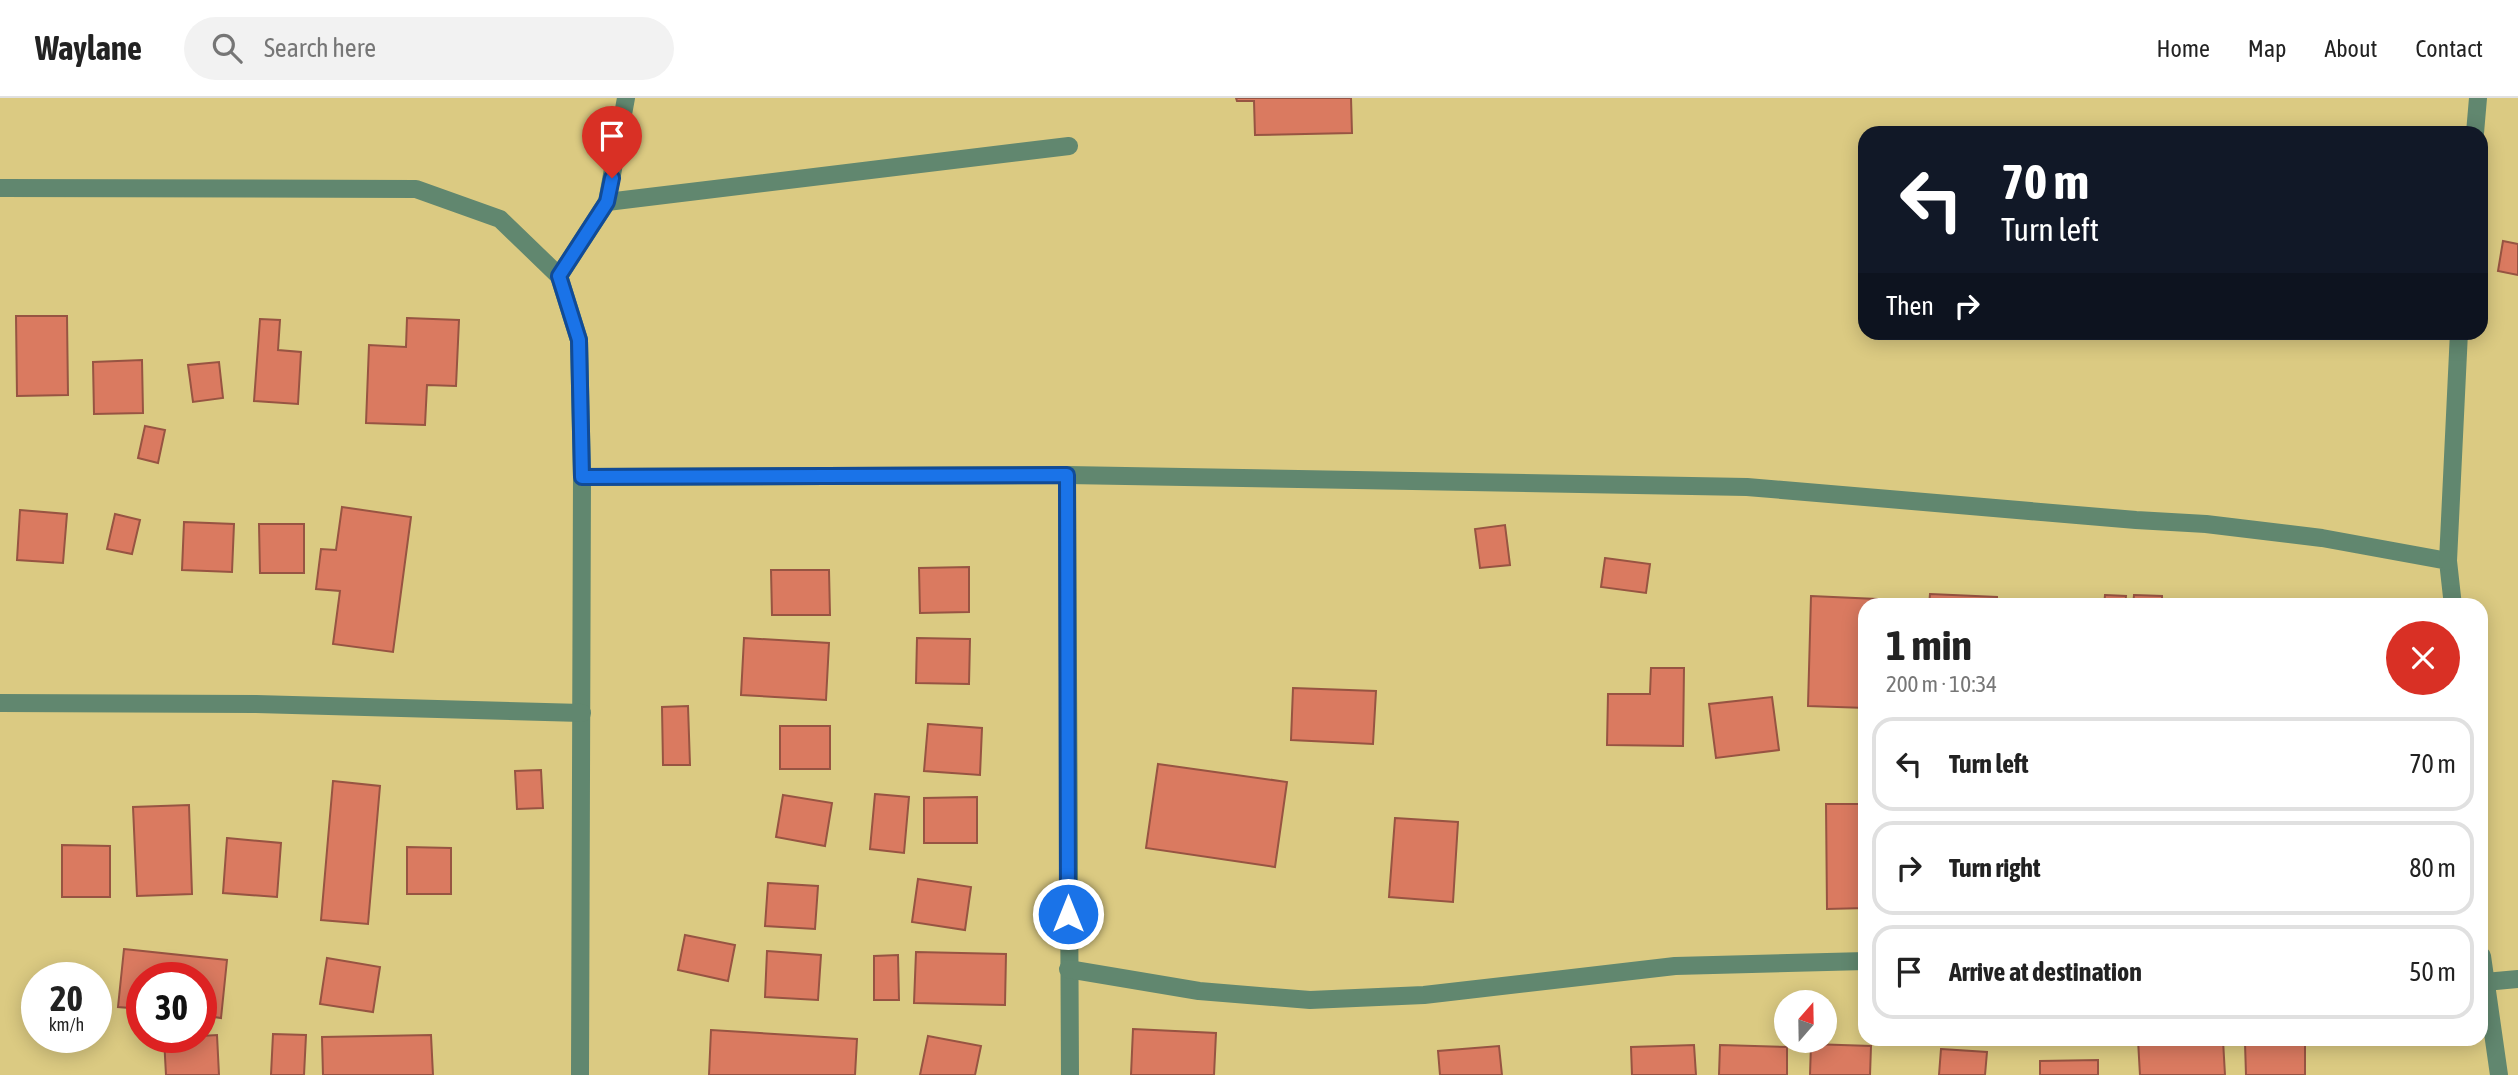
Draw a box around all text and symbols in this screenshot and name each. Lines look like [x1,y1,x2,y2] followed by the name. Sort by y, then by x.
[184,17,674,80] search box
[35,29,142,67] text: Waylane
[208,29,246,67] icon: search
[264,33,376,63] text: Search here
[2156,35,2210,62] text: Home
[2248,35,2286,62] text: Map
[2324,35,2377,62] text: About
[2415,35,2483,62] text: Contact
[582,106,642,178] pin
[593,117,631,155] icon: arrive
[2001,153,2089,209] text: 70 m
[1886,154,1977,245] icon: left
[2001,211,2099,248] text: Turn left
[1948,287,1986,325] icon: right
[1886,291,1934,321] text: Then
[1886,621,1972,669] text: 1 min
[2386,621,2460,695] button: close
[1886,671,1997,697] text: 200 m · 10:34
[1890,745,1928,783] icon: left
[1949,749,2029,779] text: Turn left
[2409,749,2456,779] text: 70 m
[1890,849,1928,887] icon: right
[1949,853,2040,883] text: Turn right
[2409,853,2456,883] text: 80 m
[1031,877,1105,951] position arrow
[1890,953,1928,991] icon: arrive
[1949,957,2142,987] text: Arrive at destination
[2409,957,2456,987] text: 50 m
[126,962,217,1053] speed limit sign: 30
[50,978,83,1018] text: 20
[1774,990,1838,1054] north arrow
[1774,990,1837,1053] map controls
[49,1014,84,1035] text: km/h

